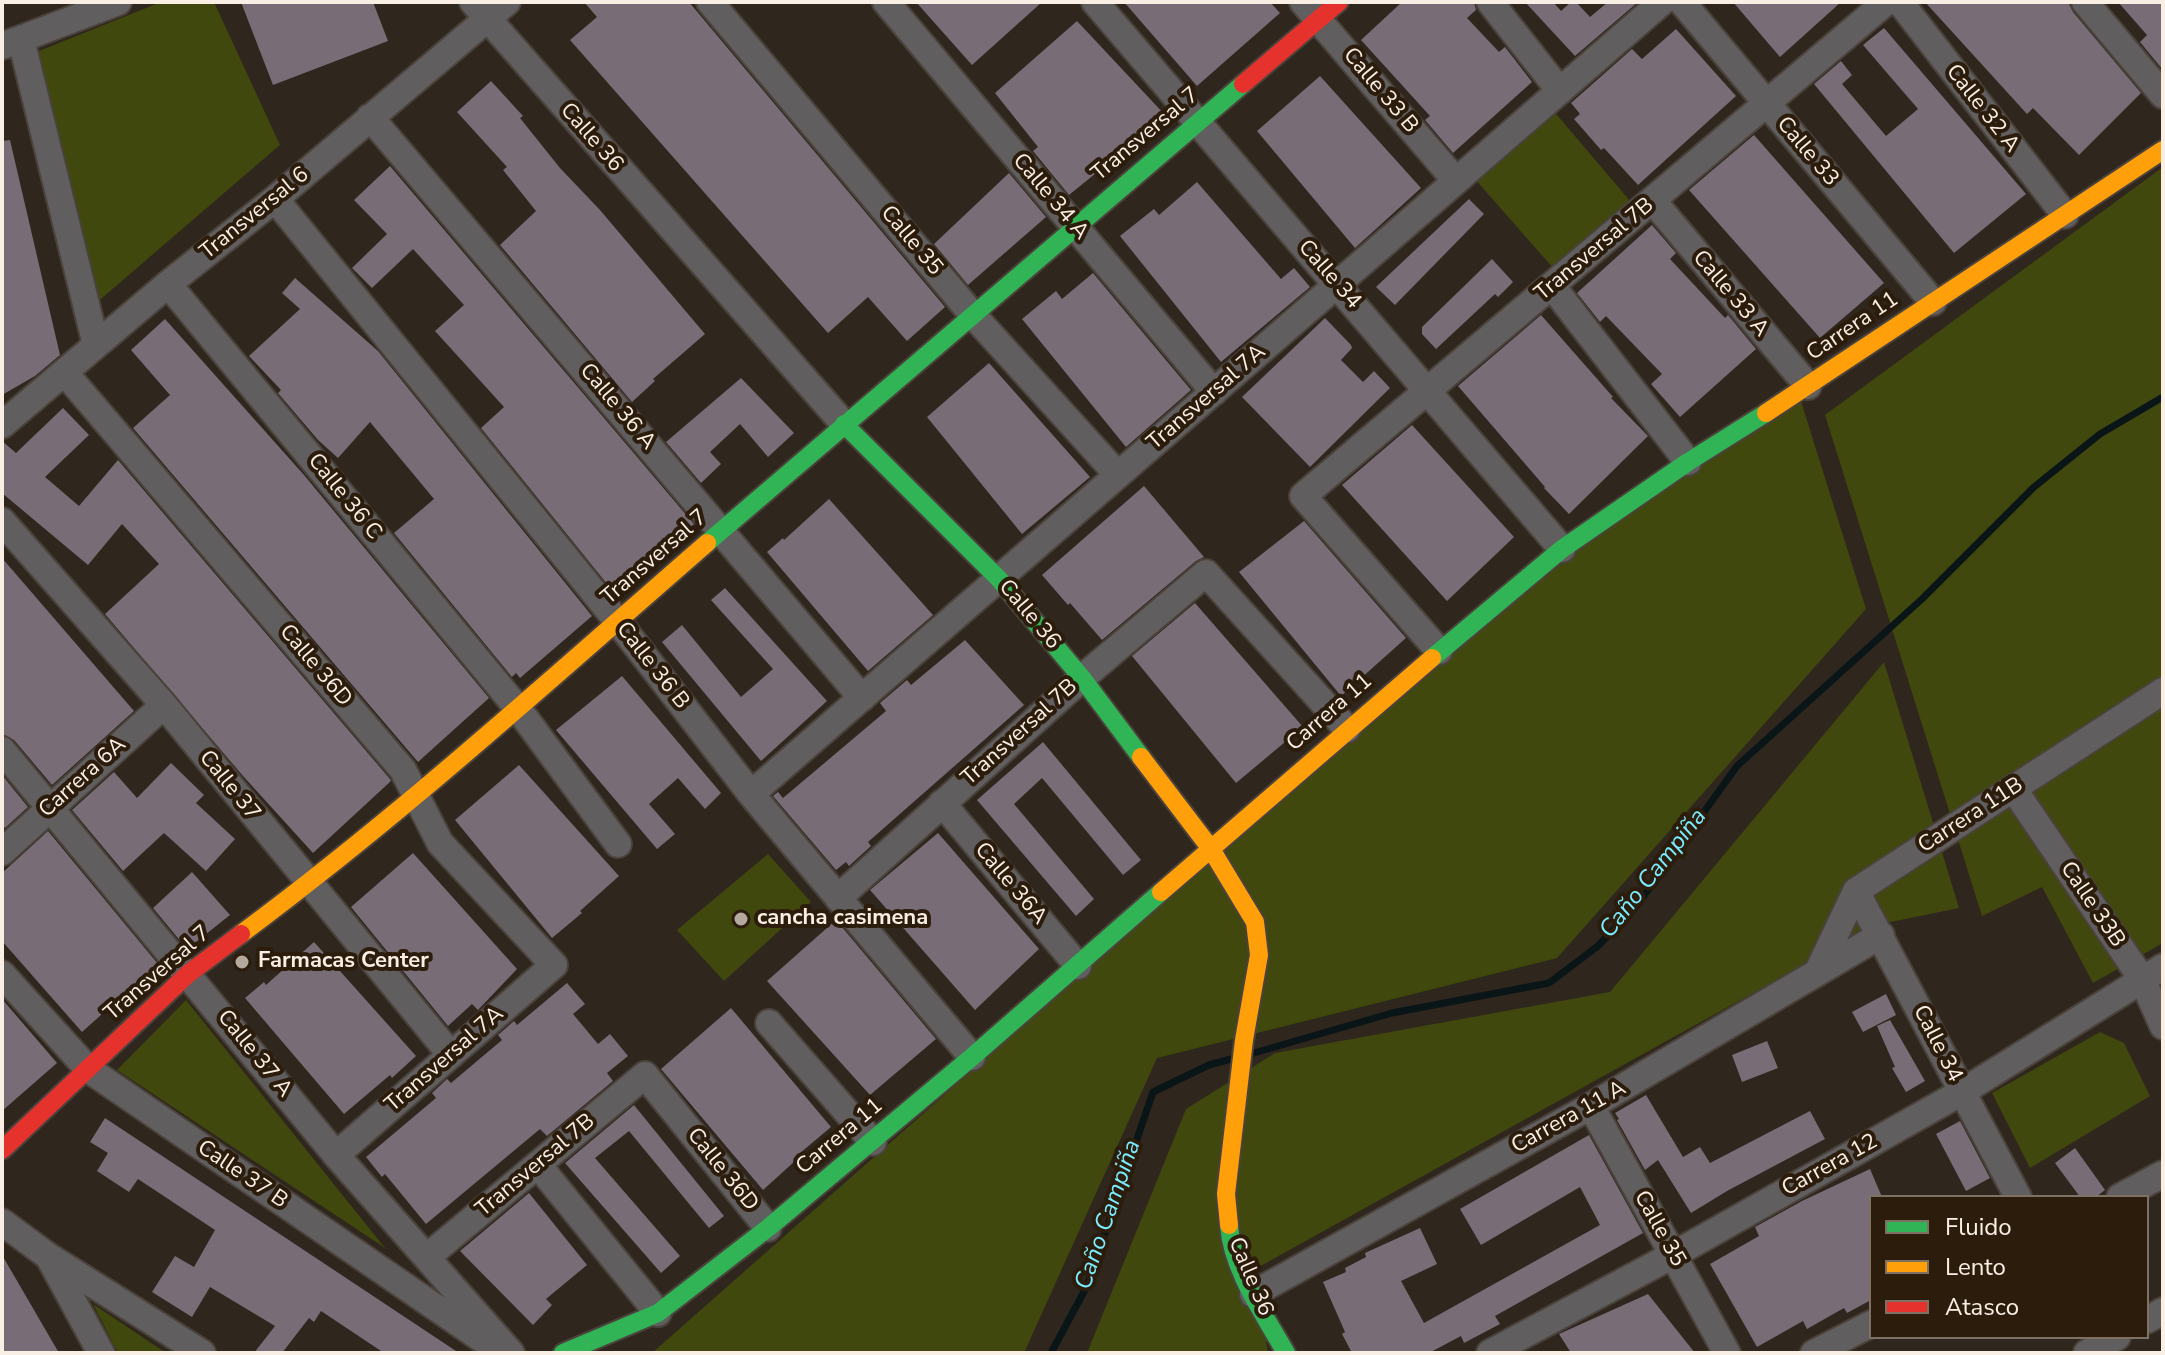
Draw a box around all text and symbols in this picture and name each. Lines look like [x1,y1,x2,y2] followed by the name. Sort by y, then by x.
[1337,43,1423,139] street label: Calle 33 B
[1939,60,2025,158] street label: Calle 32 A
[1087,82,1205,188] street label: Transversal 7
[554,98,628,178] street label: Calle 36
[1770,112,1844,192] street label: Calle 33
[1006,149,1094,245] street label: Calle 34 A
[195,162,315,266] street label: Transversal 6
[1530,193,1660,307] street label: Transversal 7B
[874,201,948,281] street label: Calle 35
[1292,235,1366,315] street label: Calle 34
[1686,246,1774,342] street label: Calle 33 A
[1802,287,1904,367] street label: Carrera 11
[1142,339,1272,457] street label: Transversal 7A
[573,359,661,455] street label: Calle 36 A
[301,449,387,545] street label: Calle 36 C
[596,505,714,611] street label: Transversal 7
[992,575,1066,655] street label: Calle 36
[610,617,694,715] street label: Calle 36 B
[273,620,357,712] street label: Calle 36D
[1282,669,1378,757] street label: Carrera 11
[957,674,1083,792] street label: Transversal 7B
[34,732,132,824] street label: Carrera 6A
[193,746,265,826] street label: Calle 37
[1914,772,2028,860] street label: Carrera 11B
[1594,803,1714,945] water label: Caño Campiña
[968,838,1052,930] street label: Calle 36A
[2054,857,2130,953] street label: Calle 33B
[757,906,928,932] place label: cancha casimena
[732,910,750,928] marker: cancha casimena
[99,921,217,1027] street label: Transversal 7
[258,949,429,975] place label: Farmacas Center
[233,953,251,971] marker: Farmacas Center
[380,1001,510,1119] street label: Transversal 7A
[1906,1001,1968,1087] street label: Calle 34
[211,1005,297,1103] street label: Calle 37 A
[1507,1076,1631,1160] street label: Carrera 11 A
[791,1093,889,1181] street label: Carrera 11
[471,1109,601,1223] street label: Transversal 7B
[681,1123,763,1217] street label: Calle 36D
[1778,1129,1882,1203] street label: Carrera 12
[192,1135,292,1215] street label: Calle 37 B
[1070,1136,1148,1294] water label: Caño Campiña
[1627,1186,1691,1272] street label: Calle 35
[1869,1195,2149,1339] legend
[1945,1211,2012,1243] text: Fluido
[1222,1234,1278,1320] street label: Calle 36
[1945,1251,2006,1283] text: Lento
[1945,1291,2019,1323] text: Atasco

